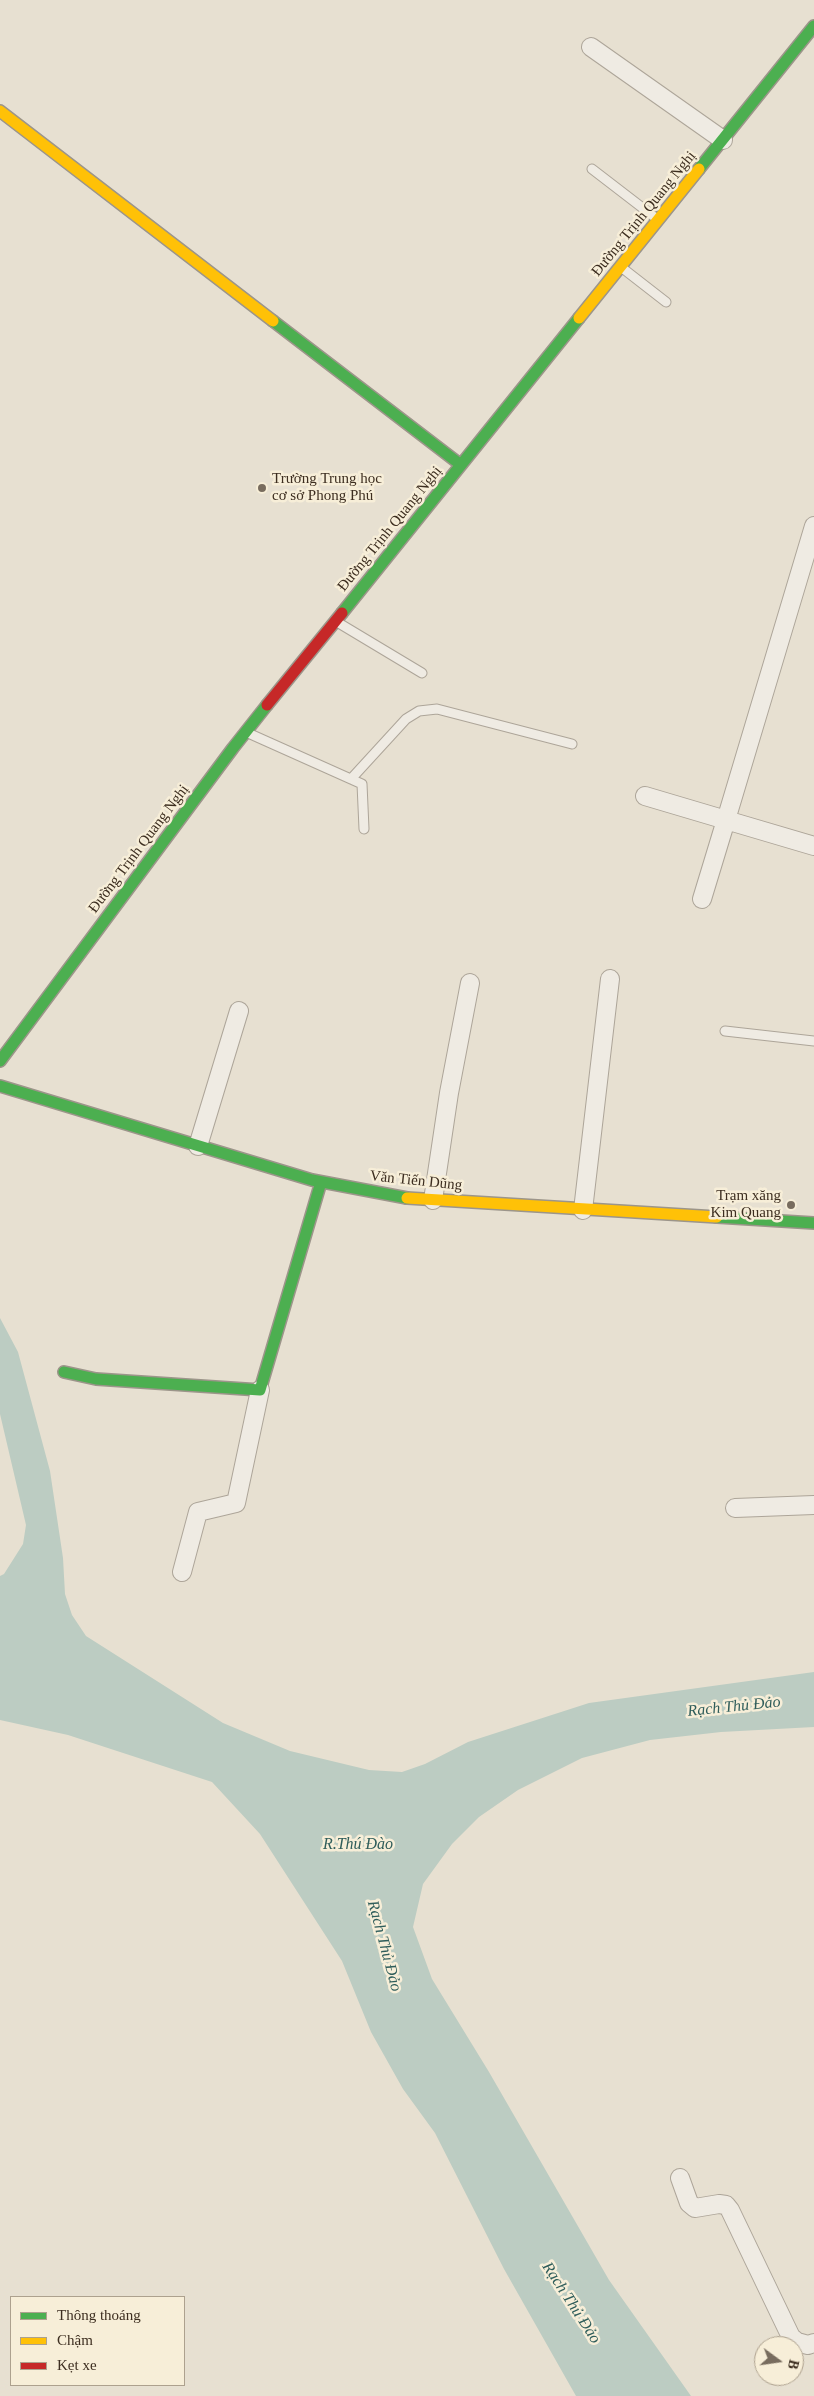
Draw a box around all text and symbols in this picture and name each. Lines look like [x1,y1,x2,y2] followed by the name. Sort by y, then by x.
[588,148,700,280] street label: Đường Trịnh Quang Nghị
[334,463,446,595] street label: Đường Trịnh Quang Nghị
[272,470,382,505] place label: Trường Trung học cơ sở Phong Phú
[256,482,268,494] marker: Trường Trung học cơ sở Phong Phú
[85,781,193,917] street label: Đường Trịnh Quang Nghị
[369,1167,463,1195] street label: Văn Tiến Dũng
[711,1187,781,1222] place label: Trạm xăng Kim Quang
[785,1199,797,1211] marker: Trạm xăng Kim Quang
[687,1693,781,1721] water label: Rạch Thủ Đảo
[323,1835,393,1855] water label: R.Thú Đào
[363,1898,405,1994] water label: Rạch Thủ Đảo
[538,2259,604,2347] water label: Rạch Thủ Đảo
[10,2296,185,2386] legend
[57,2307,141,2323] text: Thông thoáng
[57,2332,93,2348] text: Chậm
[754,2336,804,2386] north arrow
[57,2357,97,2373] text: Kẹt xe
[785,2358,801,2371] text: B

